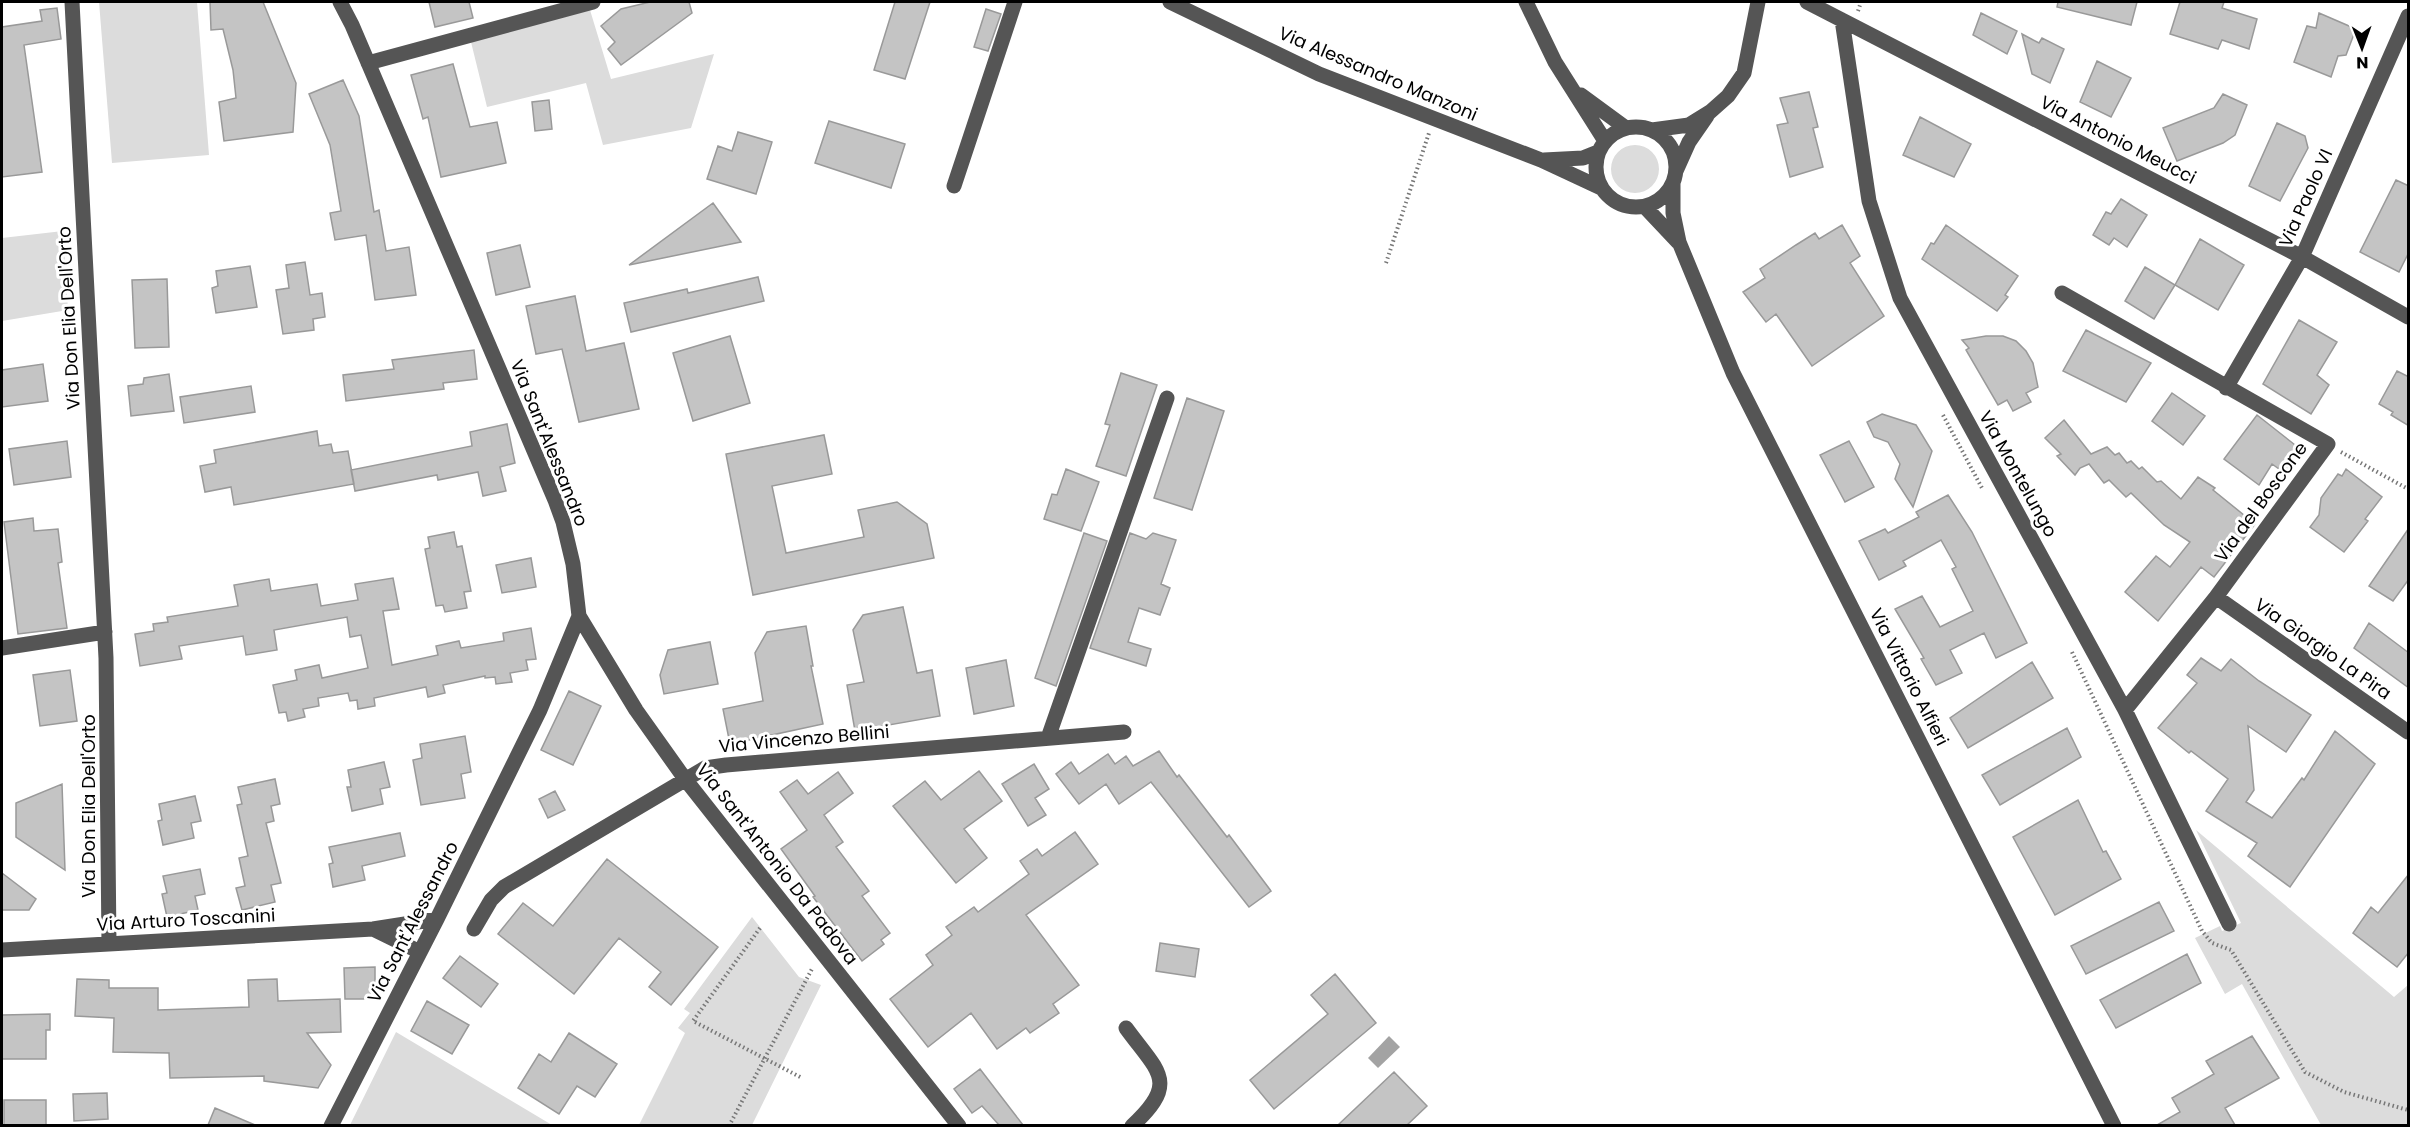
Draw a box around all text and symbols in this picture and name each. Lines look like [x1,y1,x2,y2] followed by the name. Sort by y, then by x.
[2332,18,2392,78] north arrow
[1275,20,1481,127] street label: Via Alessandro Manzoni
[2356,51,2368,74] text: N
[2036,89,2201,190] street label: Via Antonio Meucci
[2273,145,2338,251] street label: Via Paolo VI
[51,226,86,410] street label: Via Don Elia Dell'Orto
[505,356,594,530] street label: Via Sant'Alessandro
[1973,406,2064,541] street label: Via Montelungo
[2208,436,2313,567] street label: Via del Boscone
[2250,592,2397,705] street label: Via Giorgio La Pira
[1864,604,1955,750] street label: Via Vittorio Alfieri
[76,714,101,898] street label: Via Don Elia Dell'Orto
[718,719,890,758] street label: Via Vincenzo Bellini
[691,758,864,970] street label: Via Sant'Antonio Da Padova
[361,837,464,1007] street label: Via Sant'Alessandro
[96,902,276,937] street label: Via Arturo Toscanini

